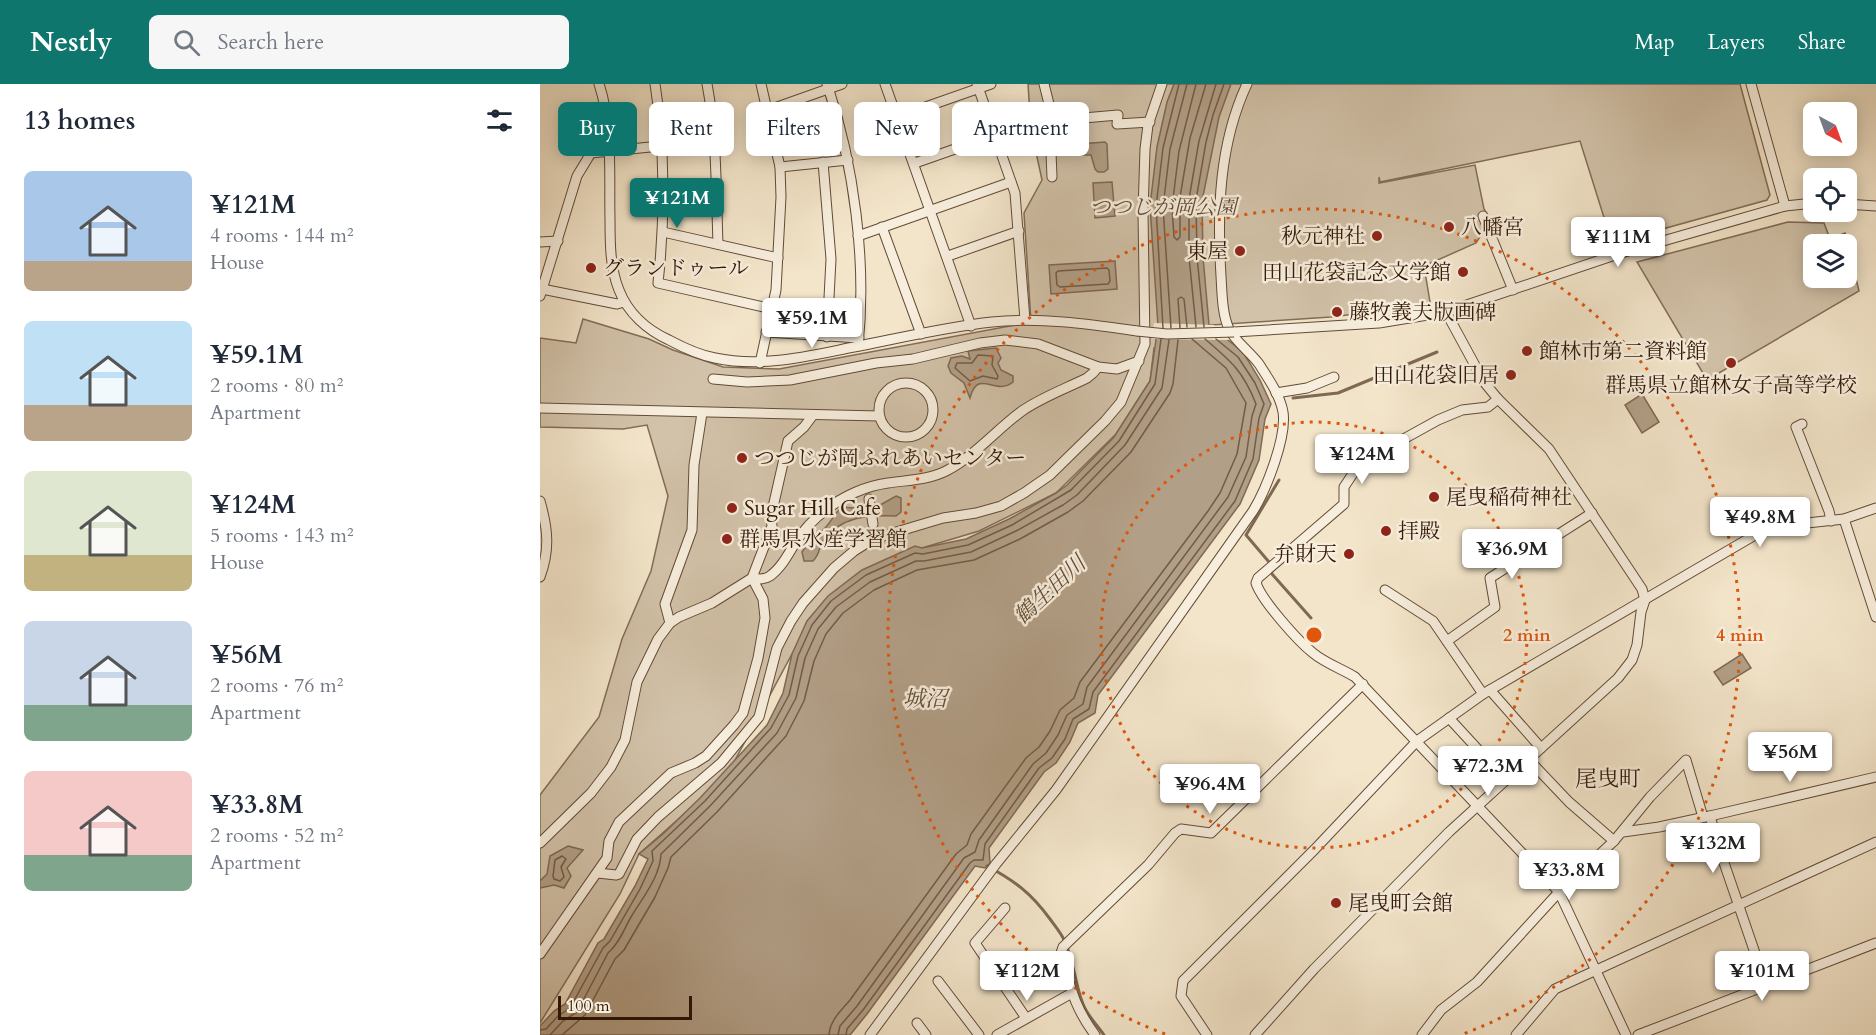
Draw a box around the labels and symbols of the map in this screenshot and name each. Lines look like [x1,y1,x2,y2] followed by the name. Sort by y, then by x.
[1803,102,1857,156] north arrow
[635,178,719,229] pin: ¥121M
[1090,193,1239,222] park label: つつじが岡公園
[1461,213,1524,242] place label: 八幡宮
[1576,217,1660,268] pin: ¥111M
[1442,220,1456,234] marker: 八幡宮
[1281,222,1365,251] place label: 秋元神社
[1370,229,1384,243] marker: 秋元神社
[1186,237,1228,266] place label: 東屋
[1233,244,1247,258] marker: 東屋
[603,254,749,283] place label: グランドゥール
[1262,258,1451,287] place label: 田山花袋記念文学館
[584,261,598,275] marker: グランドゥール
[1456,265,1470,279] marker: 田山花袋記念文学館
[763,298,861,349] pin: ¥59.1M
[1349,298,1496,327] place label: 藤牧義夫版画碑
[1330,305,1344,319] marker: 藤牧義夫版画碑
[1539,337,1707,366] place label: 館林市第二資料館
[1520,344,1534,358] marker: 館林市第二資料館
[1724,356,1738,370] marker: 群馬県立館林女子高等学校
[1373,361,1499,390] place label: 田山花袋旧居
[1504,368,1518,382] marker: 田山花袋旧居
[1605,371,1857,400] place label: 群馬県立館林女子高等学校
[1320,434,1404,485] pin: ¥124M
[754,444,1026,473] place label: つつじが岡ふれあいセンター
[735,451,749,465] marker: つつじが岡ふれあいセンター
[1446,483,1572,512] place label: 尾曳稲荷神社
[1427,490,1441,504] marker: 尾曳稲荷神社
[744,494,881,523] place label: Sugar Hill Cafe
[1711,497,1809,548] pin: ¥49.8M
[725,501,739,515] marker: Sugar Hill Cafe
[1398,517,1440,546] place label: 拝殿
[1379,524,1393,538] marker: 拝殿
[739,525,907,554] place label: 群馬県水産学習館
[1463,529,1561,580] pin: ¥36.9M
[720,532,734,546] marker: 群馬県水産学習館
[1274,540,1337,569] place label: 弁財天
[1342,547,1356,561] marker: 弁財天
[1008,548,1094,631] water label: 鶴生田川
[1503,623,1551,648] text: 2 min
[1716,623,1764,648] text: 4 min
[1304,625,1324,645] centre of rings
[903,684,951,714] water label: 城沼
[1754,732,1826,783] pin: ¥56M
[1439,746,1537,797] pin: ¥72.3M
[1161,764,1259,815] pin: ¥96.4M
[1575,764,1641,794] district label: 尾曳町
[1671,823,1755,874] pin: ¥132M
[1520,850,1618,901] pin: ¥33.8M
[1348,889,1453,918] place label: 尾曳町会館
[1329,896,1343,910] marker: 尾曳町会館
[985,951,1069,1002] pin: ¥112M
[1720,951,1804,1002] pin: ¥101M
[558,993,692,1020] scale bar

